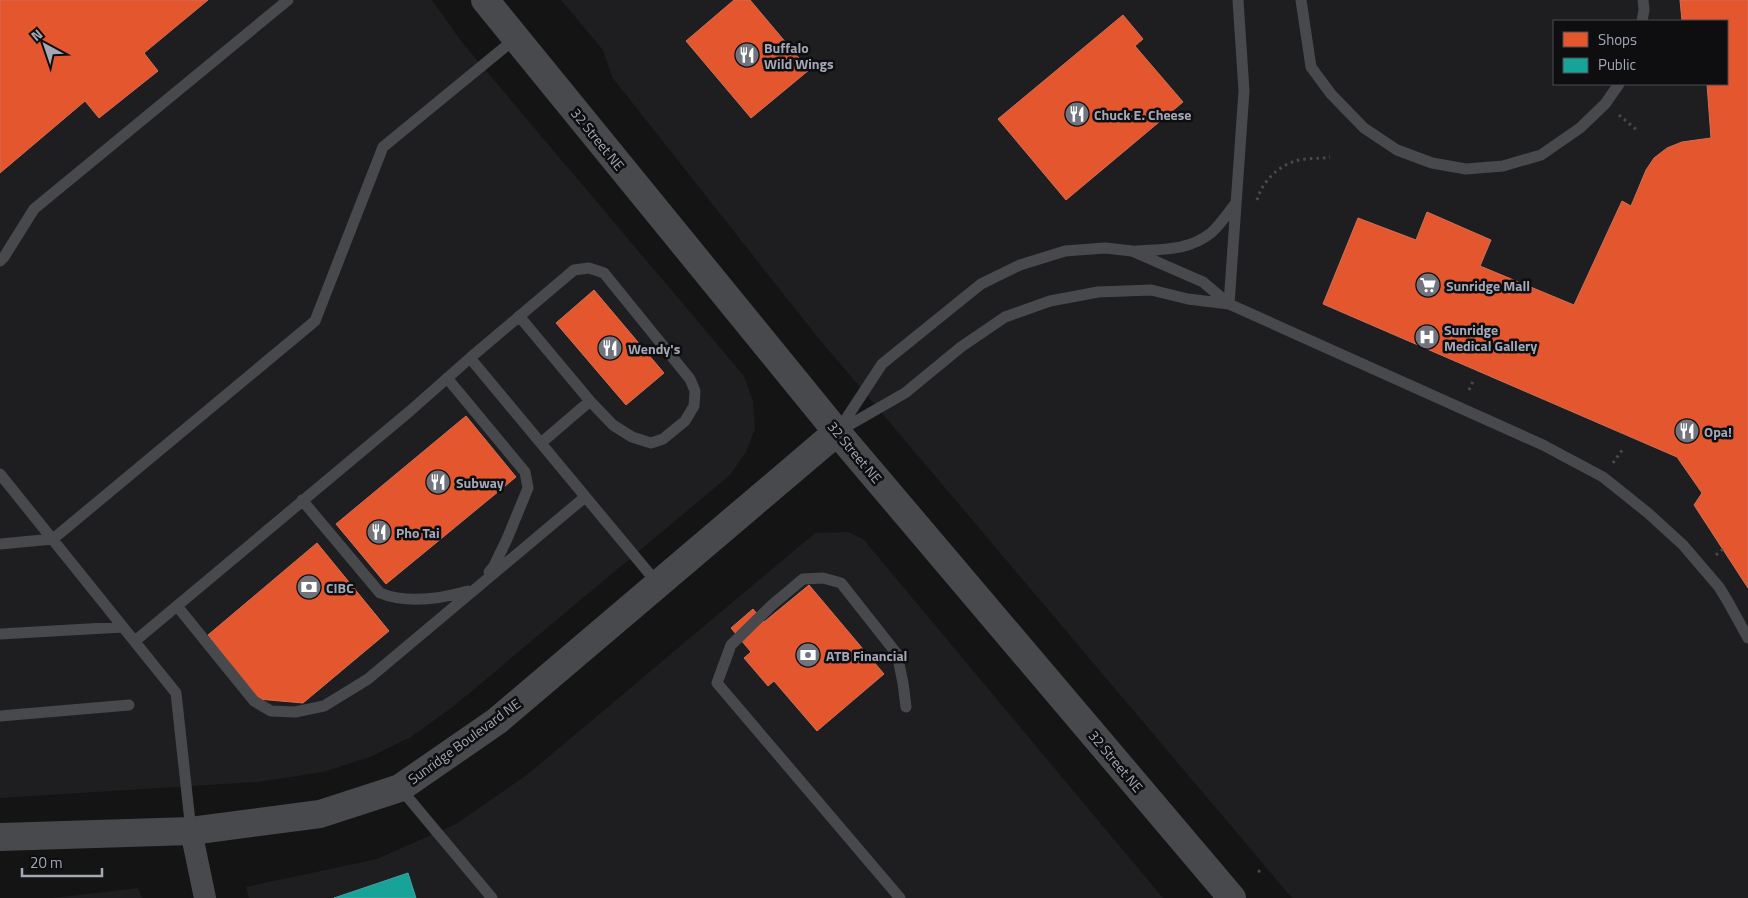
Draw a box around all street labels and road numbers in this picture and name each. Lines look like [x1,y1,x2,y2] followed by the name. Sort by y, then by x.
[566,103,630,175] street label: 32 Street NE
[823,416,887,488] street label: 32 Street NE
[403,693,525,789] street label: Sunridge Boulevard NE
[1084,725,1148,797] street label: 32 Street NE

